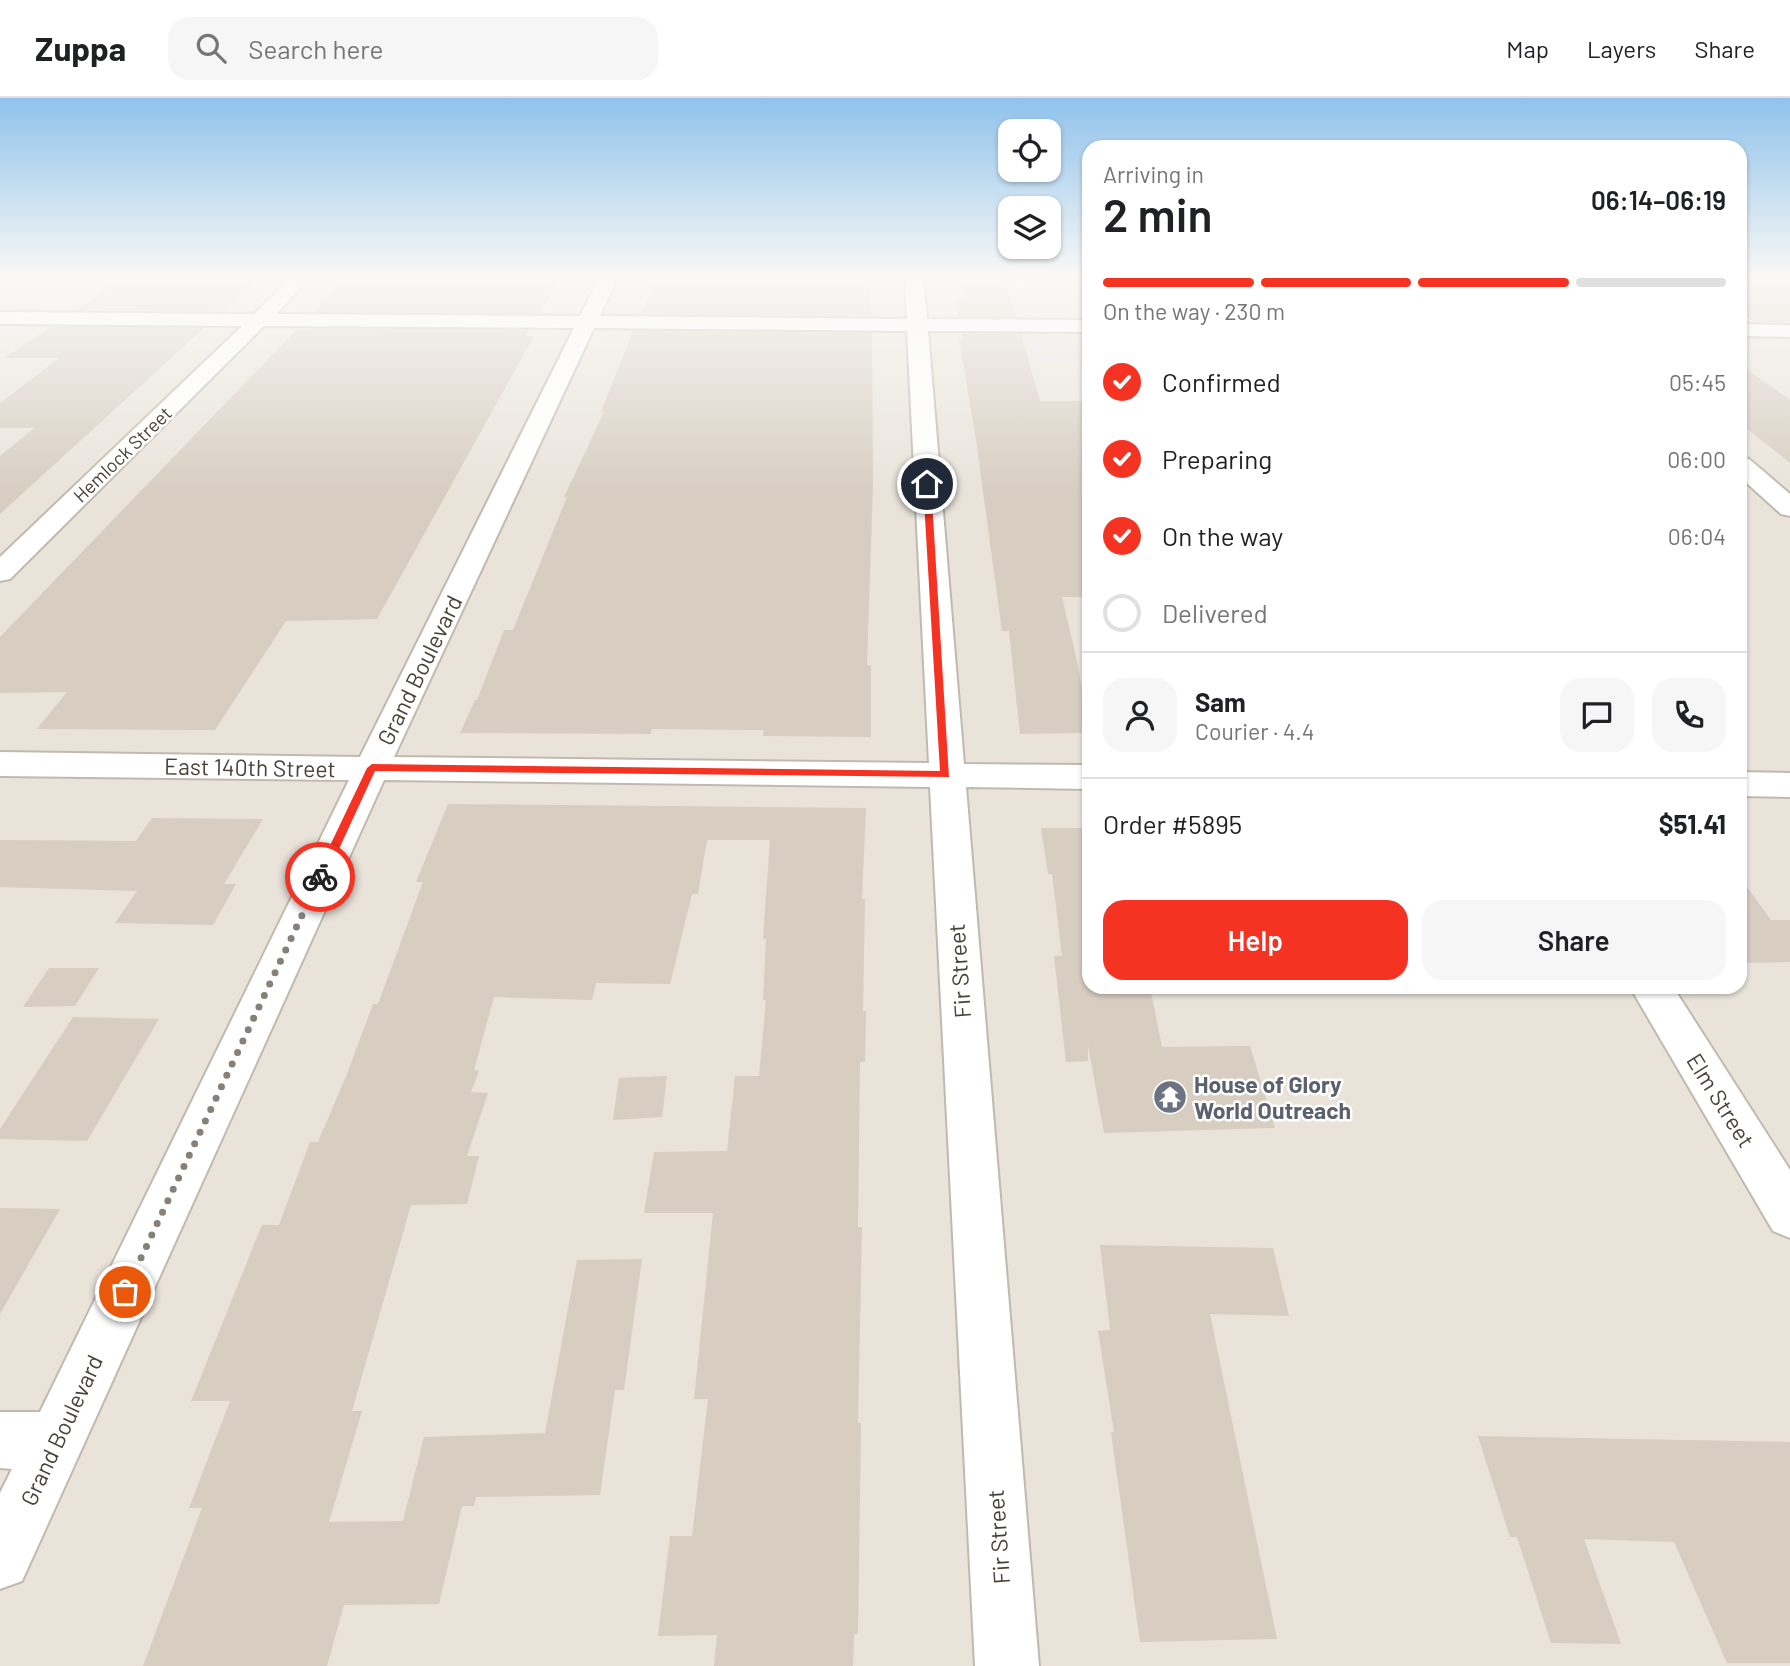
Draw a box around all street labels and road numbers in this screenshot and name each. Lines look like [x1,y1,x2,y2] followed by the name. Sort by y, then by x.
[68,401,176,507] street label: Hemlock Street
[371,590,467,750] street label: Grand Boulevard
[164,752,336,782] street label: East 140th Street
[942,923,976,1019] street label: Fir Street
[1681,1048,1761,1152] street label: Elm Street
[14,1350,108,1510] street label: Grand Boulevard
[981,1489,1015,1585] street label: Fir Street

